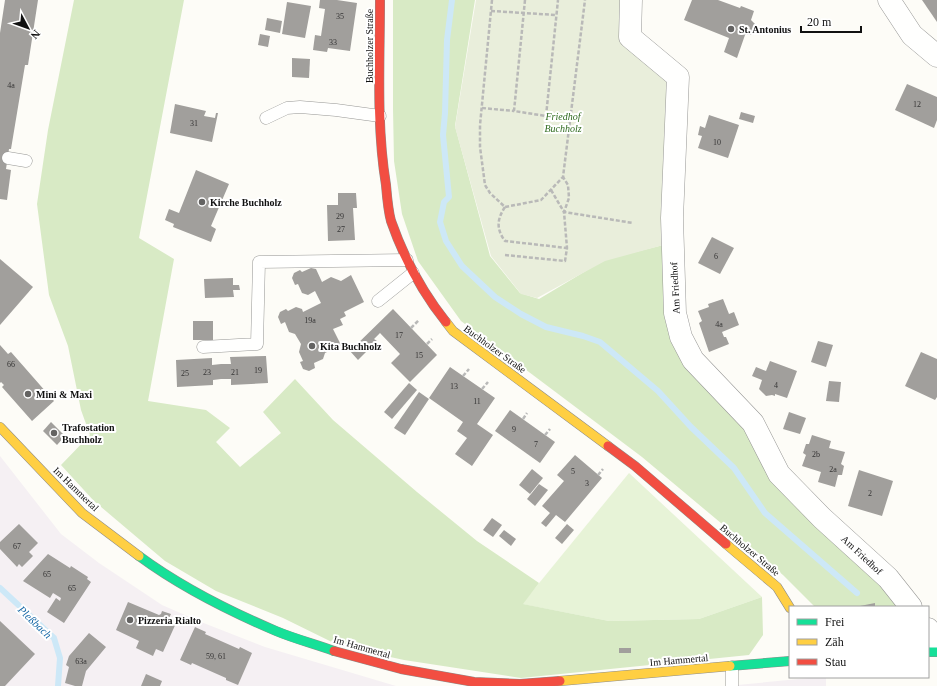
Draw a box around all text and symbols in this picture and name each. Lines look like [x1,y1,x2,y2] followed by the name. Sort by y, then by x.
[8,8,48,48] north arrow
[364,8,375,83] street label: Buchholzer Straße
[801,8,861,34] scale bar
[336,12,344,21] house number: 35
[807,15,832,29] text: 20 m
[726,24,736,34] marker: St. Antonius
[739,24,791,35] place label: St. Antonius
[28,28,43,42] text: N
[329,38,337,47] house number: 33
[7,81,15,90] house number: 4a
[913,100,921,109] house number: 12
[544,111,582,134] park label: Friedhof Buchholz
[190,119,198,128] house number: 31
[713,138,721,147] house number: 10
[197,197,207,207] marker: Kirche Buchholz
[210,197,282,208] place label: Kirche Buchholz
[336,212,344,221] house number: 29
[337,225,345,234] house number: 27
[714,252,718,261] house number: 6
[668,261,682,314] street label: Am Friedhof
[304,316,316,325] house number: 19a
[715,320,723,329] house number: 4a
[462,323,529,376] street label: Buchholzer Straße
[395,331,403,340] house number: 17
[307,341,317,351] marker: Kita Buchholz
[320,341,382,352] place label: Kita Buchholz
[415,351,423,360] house number: 15
[7,360,15,369] house number: 66
[254,366,262,375] house number: 19
[203,368,211,377] house number: 23
[231,368,239,377] house number: 21
[181,369,189,378] house number: 25
[774,381,778,390] house number: 4
[450,382,458,391] house number: 13
[23,389,33,399] marker: Mini & Maxi
[36,389,92,400] place label: Mini & Maxi
[473,397,481,406] house number: 11
[62,422,115,445] place label: Trafostation Buchholz
[512,425,516,434] house number: 9
[49,428,59,438] marker: Trafostation Buchholz
[534,440,538,449] house number: 7
[812,450,820,459] house number: 2b
[51,465,101,513] street label: Im Hammertal
[829,465,837,474] house number: 2a
[571,467,575,476] house number: 5
[585,479,589,488] house number: 3
[868,489,872,498] house number: 2
[718,522,782,578] street label: Buchholzer Straße
[839,533,885,577] street label: Am Friedhof
[13,542,21,551] house number: 67
[43,570,51,579] house number: 65
[68,584,76,593] house number: 65
[15,603,54,641] water label: Pleßbach
[789,606,929,678] legend
[125,615,135,625] marker: Pizzeria Rialto
[138,615,201,626] place label: Pizzeria Rialto
[825,615,845,629] text: Frei
[332,634,392,660] street label: Im Hammertal
[825,635,844,649] text: Zäh
[206,652,226,661] house number: 59, 61
[649,652,709,668] street label: Im Hammertal
[825,655,846,669] text: Stau
[75,657,87,666] house number: 63a

